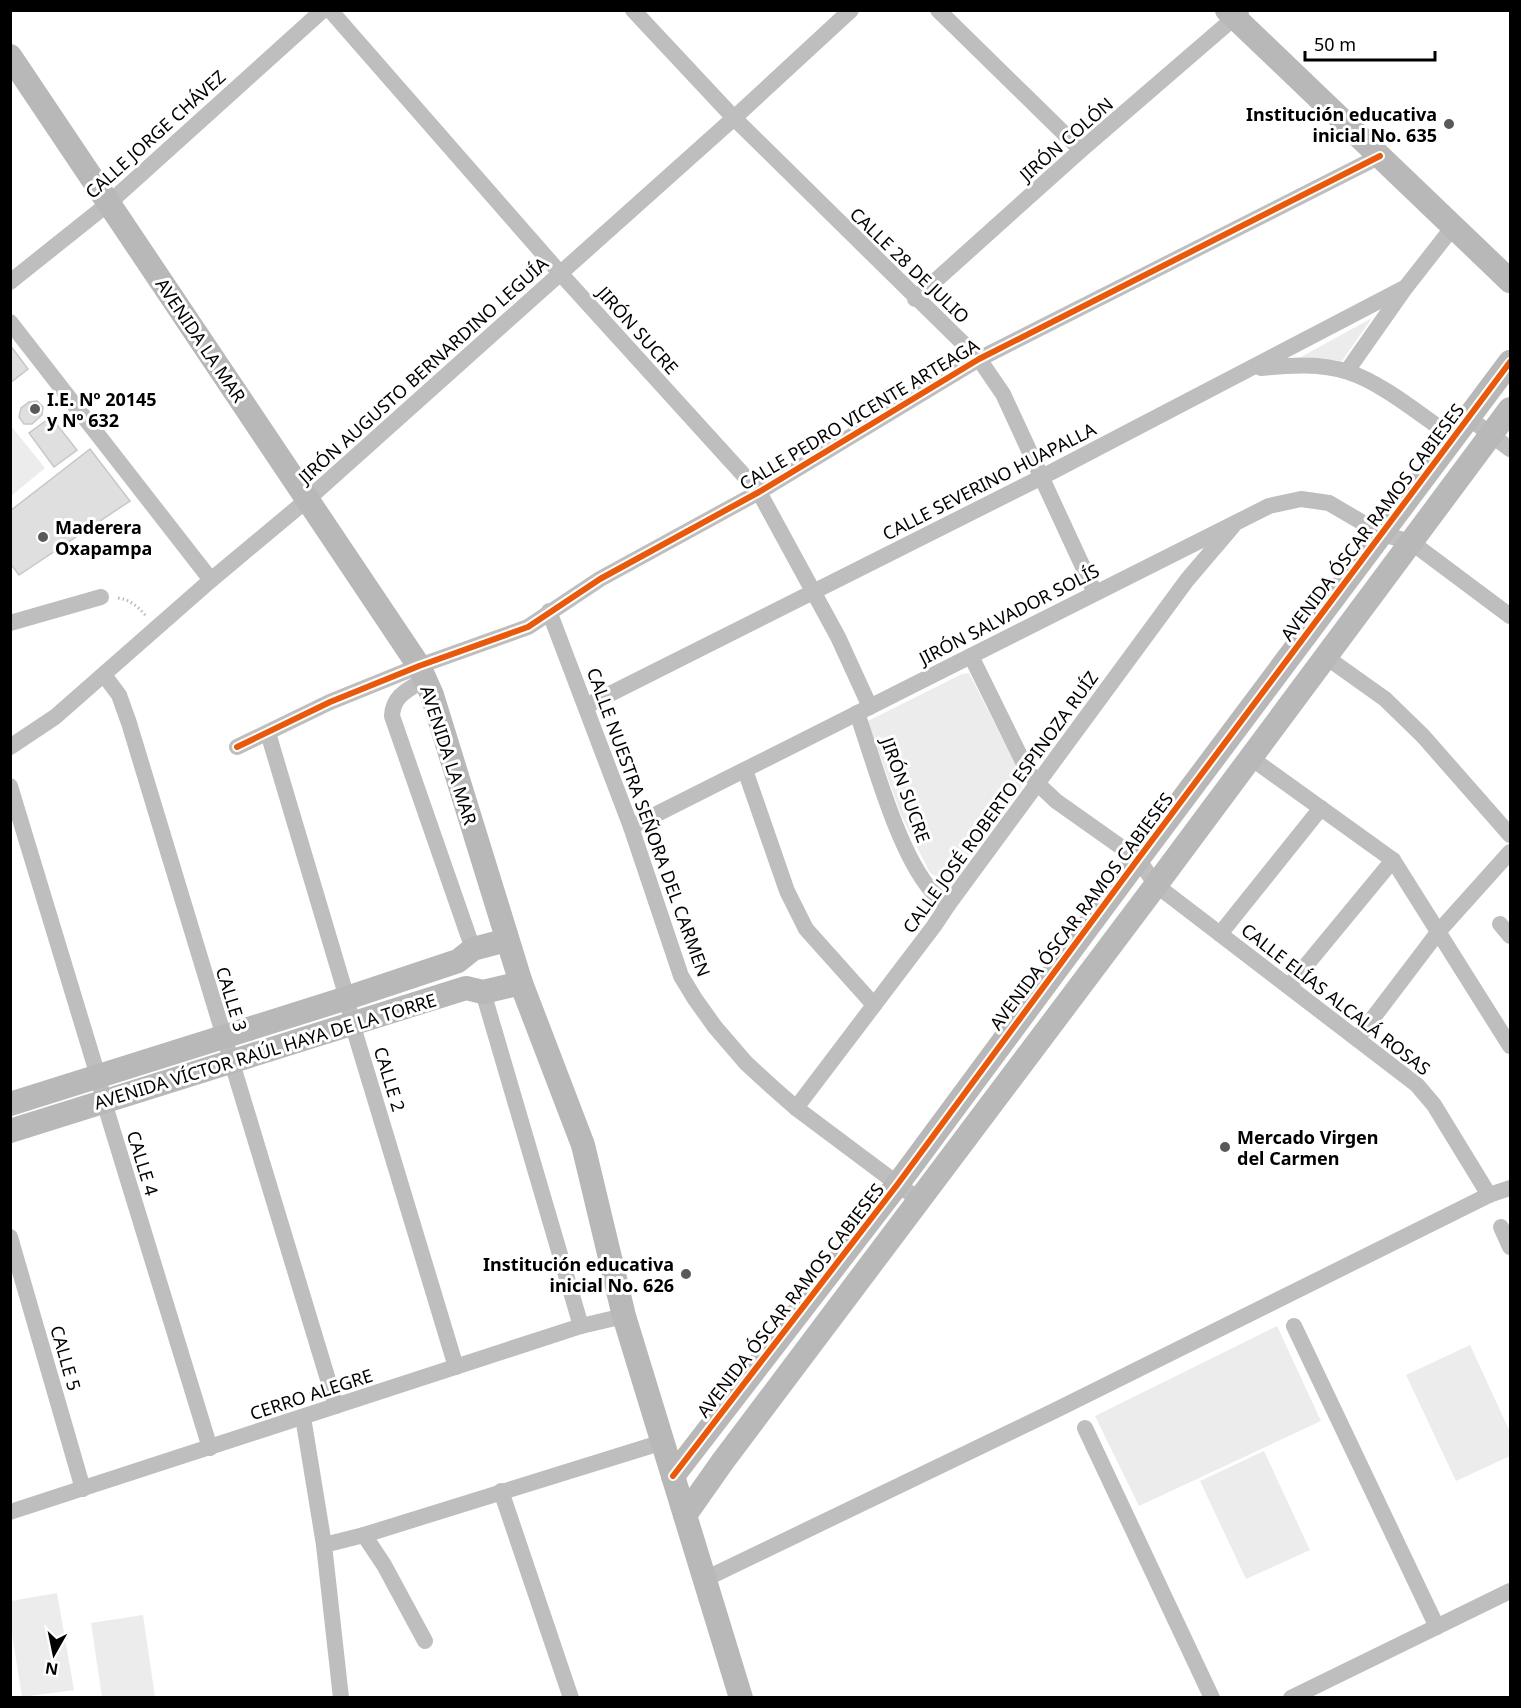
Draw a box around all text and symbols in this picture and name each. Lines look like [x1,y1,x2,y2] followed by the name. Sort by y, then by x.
[1305,24,1436,62] scale bar
[1314,32,1356,56] text: 50 m
[80,65,230,203] street label: CALLE JORGE CHÁVEZ
[1013,92,1118,188] street label: JIRÓN COLÓN
[1246,102,1437,147] place label: Institución educativa inicial No. 635
[1442,117,1456,131] marker: Institución educativa inicial No. 635
[845,202,975,328] street label: CALLE 28 DE JULIO
[292,251,553,490] street label: JIRÓN AUGUSTO BERNARDINO LEGUÍA
[151,273,251,407] street label: AVENIDA LA MAR
[591,280,684,379] street label: JIRÓN SUCRE
[735,333,984,495] street label: CALLE PEDRO VICENTE ARTEAGA
[47,387,157,432] place label: I.E. Nº 20145 y Nº 632
[1275,398,1469,645] street label: AVENIDA ÓSCAR RAMOS CABIESES
[28,402,42,416] marker: I.E. Nº 20145 y Nº 632
[878,416,1100,545] street label: CALLE SEVERINO HUAPALLA
[55,515,152,560] place label: Maderera Oxapampa
[36,530,50,544] marker: Maderera Oxapampa
[913,558,1103,671] street label: JIRÓN SALVADOR SOLÍS
[582,664,716,980] street label: CALLE NUESTRA SEÑORA DEL CARMEN
[897,666,1103,938] street label: CALLE JOSÉ ROBERTO ESPINOZA RUÍZ
[415,682,483,828] street label: AVENIDA LA MAR
[875,732,936,846] street label: JIRÓN SUCRE
[984,787,1178,1034] street label: AVENIDA ÓSCAR RAMOS CABIESES
[1237,918,1436,1080] street label: CALLE ELÍAS ALCALÁ ROSAS
[211,964,253,1034] street label: CALLE 3
[91,987,439,1115] street label: AVENIDA VÍCTOR RAÚL HAYA DE LA TORRE
[369,1044,411,1114] street label: CALLE 2
[1237,1125,1379,1170] place label: Mercado Virgen del Carmen
[122,1128,164,1198] street label: CALLE 4
[1218,1140,1232,1154] marker: Mercado Virgen del Carmen
[691,1178,889,1422] street label: AVENIDA ÓSCAR RAMOS CABIESES
[483,1252,674,1297] place label: Institución educativa inicial No. 626
[679,1267,693,1281] marker: Institución educativa inicial No. 626
[45,1323,87,1393] street label: CALLE 5
[247,1363,375,1425] street label: CERRO ALEGRE
[24,1624,84,1684] north arrow
[44,1657,60,1681] text: N

